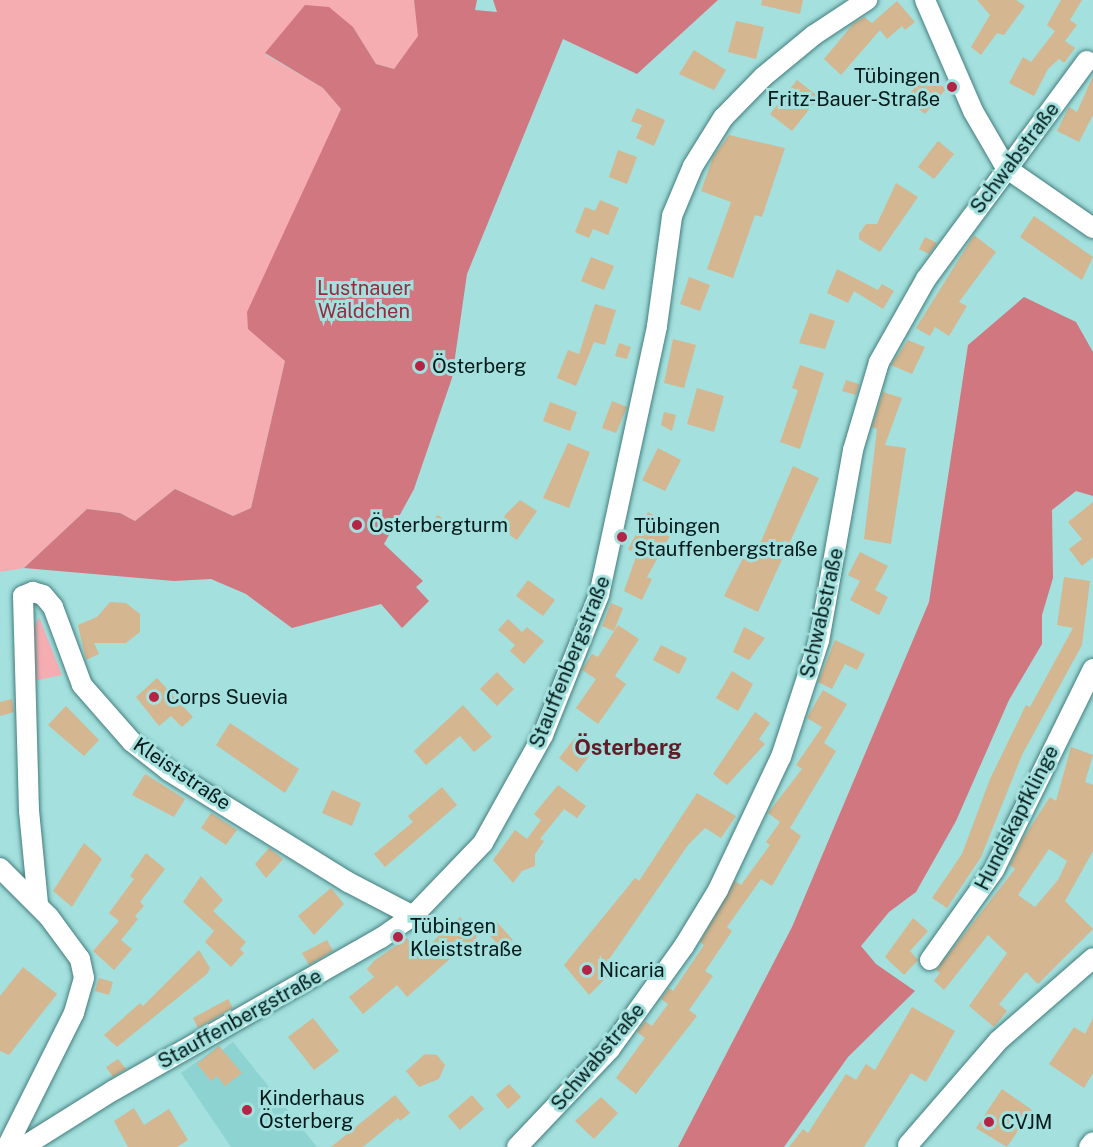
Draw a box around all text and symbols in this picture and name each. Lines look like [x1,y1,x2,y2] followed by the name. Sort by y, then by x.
[767,64,940,111] place label: Tübingen Fritz-Bauer-Straße
[945,80,959,94] marker: Tübingen Fritz-Bauer-Straße
[965,98,1065,218] street label: Schwabstraße
[317,276,411,323] park label: Lustnauer Wäldchen
[432,354,526,378] place label: Österberg
[413,359,427,373] marker: Österberg
[369,513,508,537] place label: Österbergturm
[634,514,818,561] place label: Tübingen Stauffenbergstraße
[350,518,364,532] marker: Österbergturm
[615,530,629,544] marker: Tübingen Stauffenbergstraße
[795,546,849,680] street label: Schwabstraße
[524,572,616,752] street label: Stauffenbergstraße
[166,685,288,709] place label: Corps Suevia
[147,690,161,704] marker: Corps Suevia
[129,733,235,815] street label: Kleiststraße
[574,735,682,761] district label: Österberg
[970,742,1064,894] street label: Hundskapfklinge
[410,914,522,961] place label: Tübingen Kleiststraße
[391,930,405,944] marker: Tübingen Kleiststraße
[599,958,665,982] place label: Nicaria
[580,963,594,977] marker: Nicaria
[154,964,326,1074] street label: Stauffenbergstraße
[546,998,650,1116] street label: Schwabstraße
[259,1086,365,1133] place label: Kinderhaus Österberg
[240,1103,254,1117] marker: Kinderhaus Österberg
[1001,1110,1053,1134] place label: CVJM
[982,1115,996,1129] marker: CVJM

